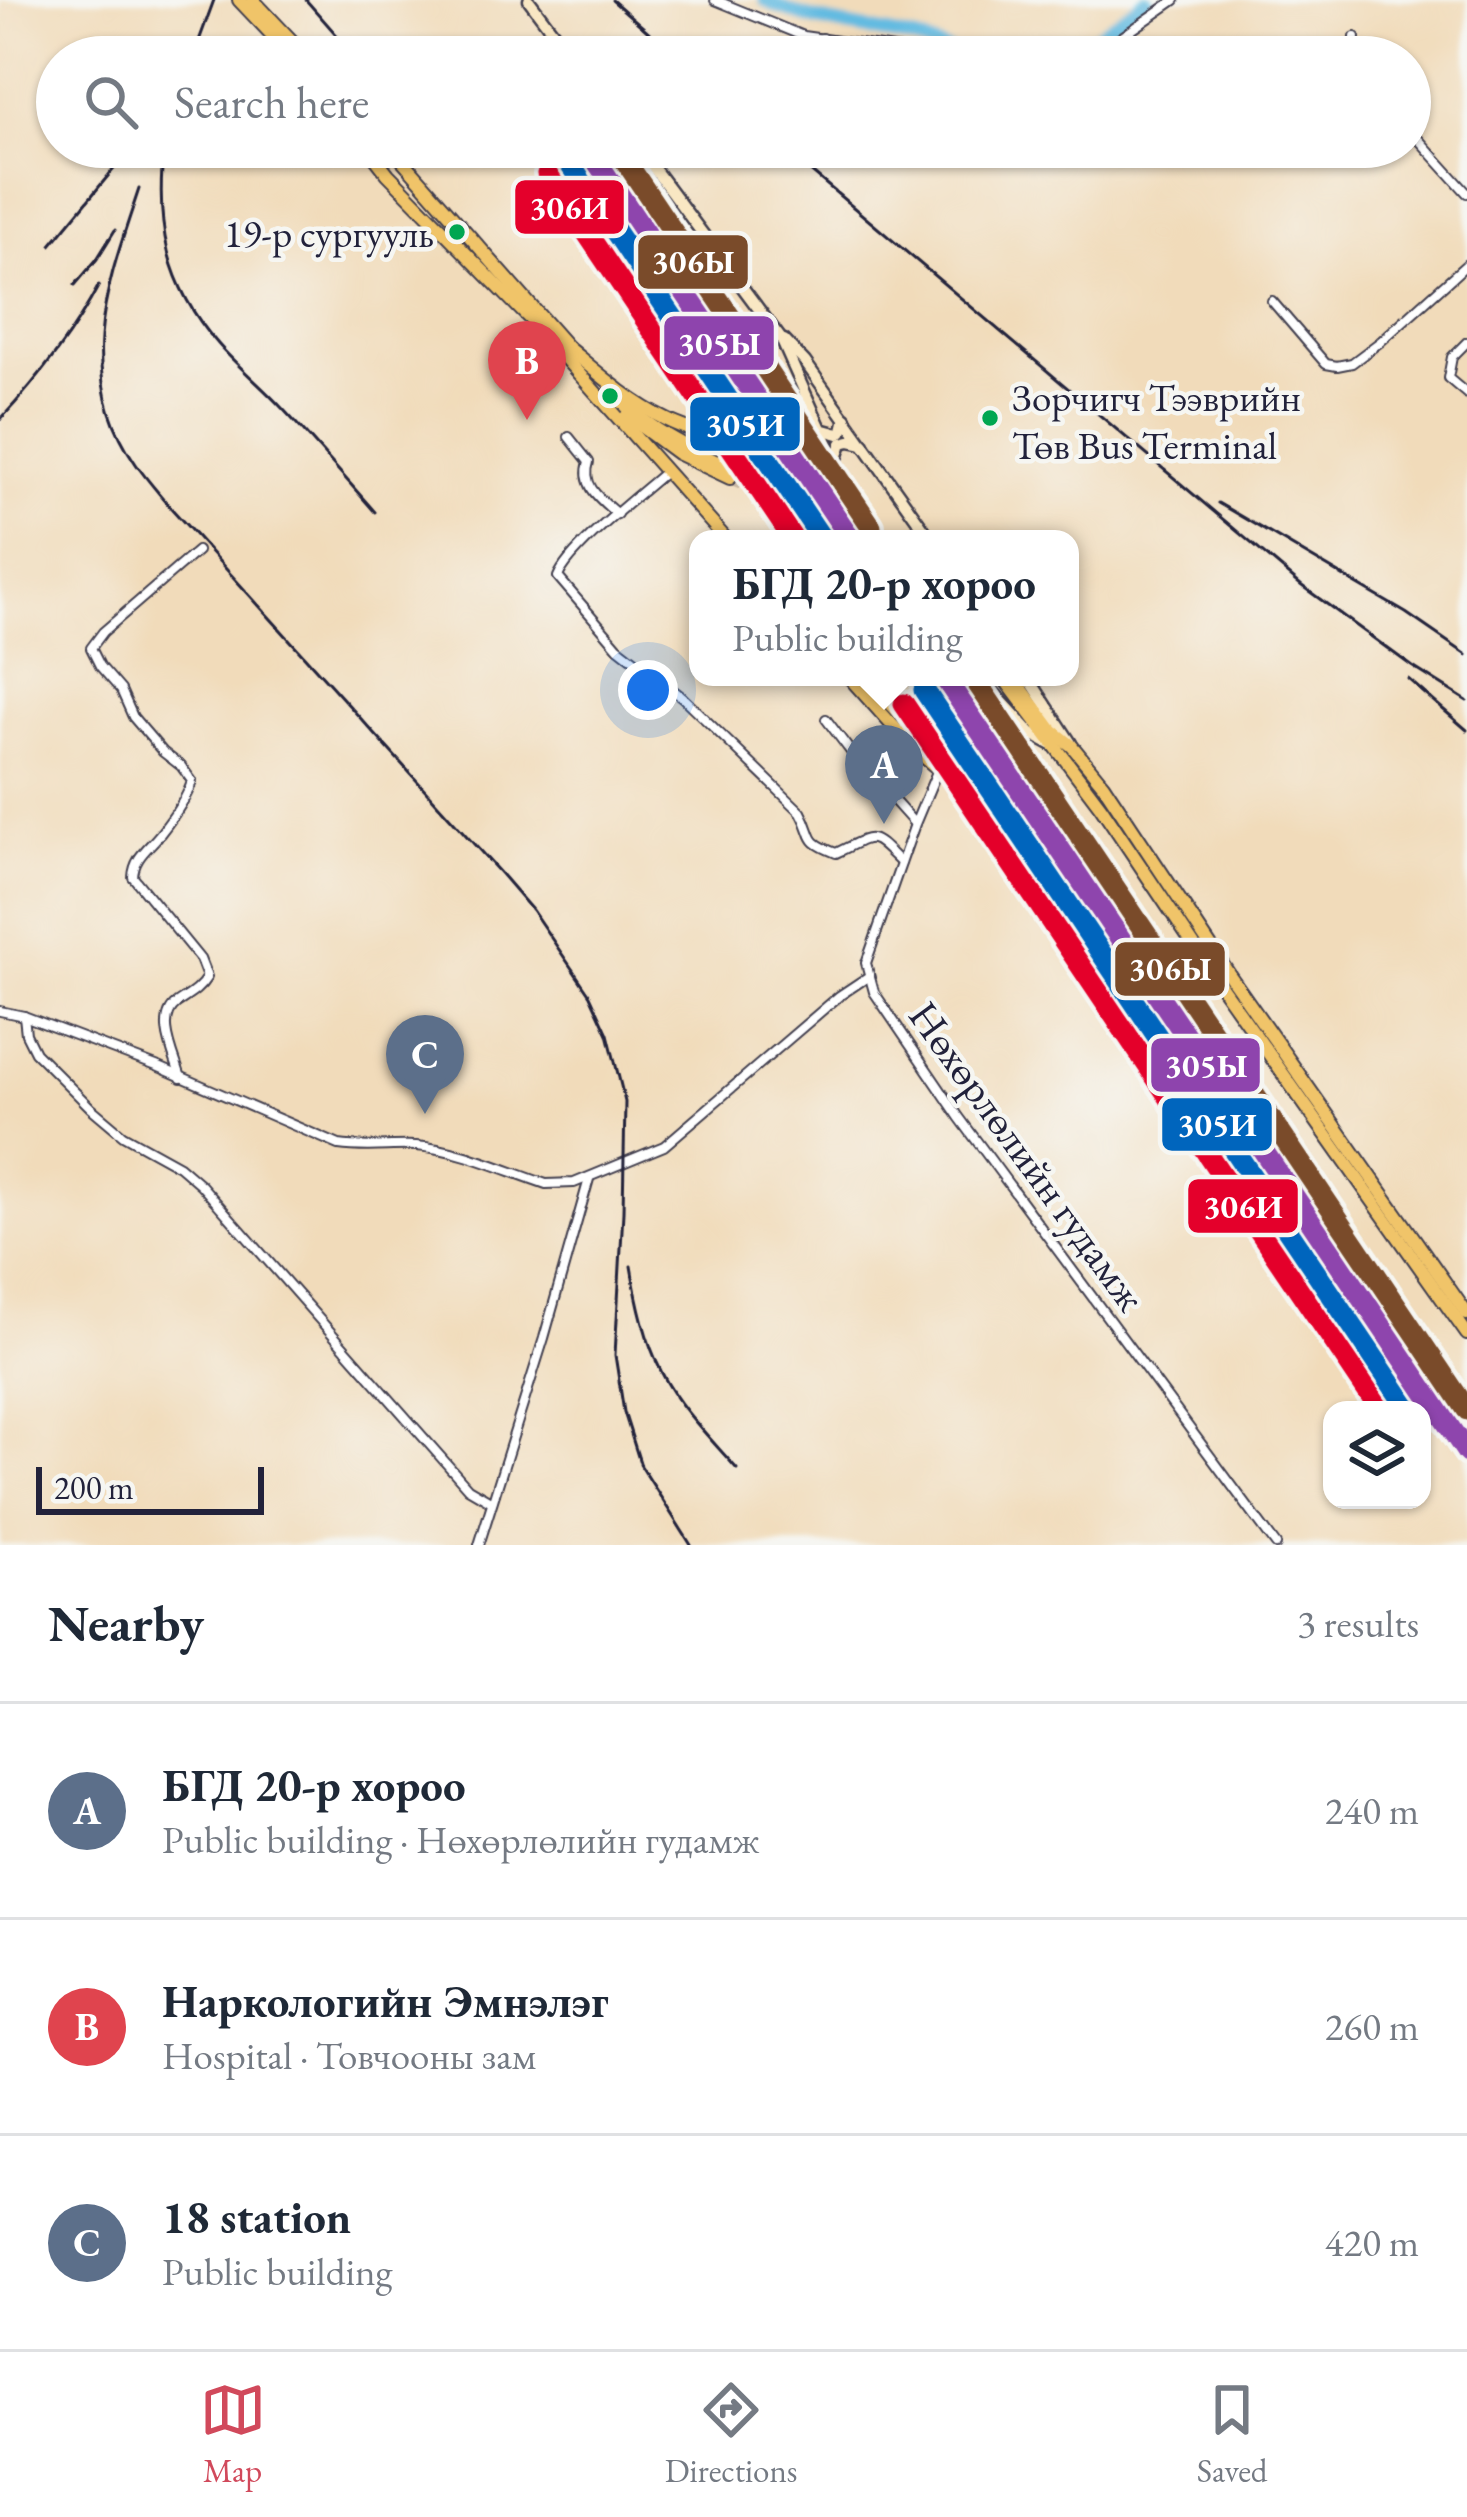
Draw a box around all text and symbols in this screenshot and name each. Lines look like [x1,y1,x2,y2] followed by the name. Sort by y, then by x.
[36,36,1431,168] search box
[78,69,144,135] icon: search
[174,73,369,131] text: Search here
[513,178,626,236] line badge: 306И
[529,186,609,229] text: 306И
[224,208,434,259] place label: 19-р сургууль
[446,221,468,243] marker: 19-р сургууль
[636,233,750,291] line badge: 306Ы
[652,240,735,283] text: 306Ы
[662,314,776,372] line badge: 305Ы
[488,321,566,420] pin: B
[678,322,761,365] text: 305Ы
[1012,372,1301,471] place label: Зорчигч Тээврийн Төв Bus Terminal
[599,385,621,407] unlabelled marker
[688,395,802,453] line badge: 305И
[705,403,785,446] text: 305И
[979,407,1001,429] marker: Зорчигч Тээврийн Төв Bus Terminal
[689,530,1079,686] popup
[732,554,1036,612] text: БГД 20-р хороо
[732,612,963,663] text: Public building
[618,660,678,720] your location
[845,725,923,824] pin: A
[1113,940,1227,998] line badge: 306Ы
[1129,947,1212,990] text: 306Ы
[896,990,1159,1322] street label: Нөхөрлөлийн гудамж
[386,1015,464,1114] pin: C
[1149,1036,1262,1094] line badge: 305Ы
[1165,1044,1248,1087] text: 305Ы
[1160,1096,1274,1153] line badge: 305И
[1177,1103,1257,1146] text: 305И
[1186,1177,1300,1235] line badge: 306И
[1203,1185,1283,1228] text: 306И
[1323,1401,1431,1509] map controls
[1323,1401,1431,1509] button: layers
[36,1461,264,1514] scale bar
[54,1466,134,1509] text: 200 m
[48,1590,204,1656] text: Nearby
[1297,1598,1419,1649] text: 3 results
[162,1756,466,1814] text: БГД 20-р хороо
[73,1785,101,1836] text: A
[1325,1785,1419,1836] text: 240 m
[162,1814,760,1865] text: Public building · Нөхөрлөлийн гудамж
[162,1972,609,2030] text: Наркологийн Эмнэлэг
[75,2001,99,2052] text: B
[1325,2001,1419,2052] text: 260 m
[162,2030,536,2081] text: Hospital · Товчооны зам
[162,2188,351,2246] text: 18 station
[73,2217,101,2268] text: C
[1325,2217,1419,2268] text: 420 m
[162,2246,393,2297] text: Public building
[200,2377,266,2492] tab: Map
[665,2377,798,2492] tab: Directions
[1197,2377,1267,2492] tab: Saved

